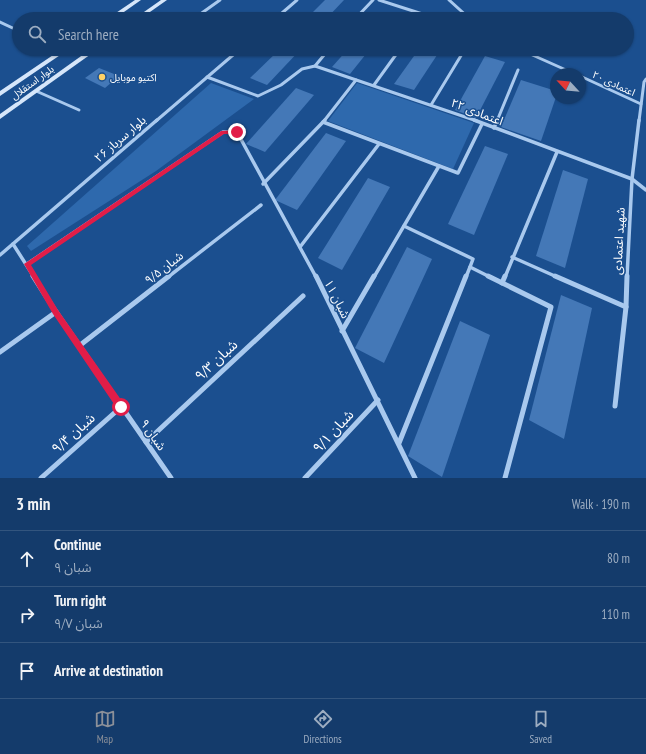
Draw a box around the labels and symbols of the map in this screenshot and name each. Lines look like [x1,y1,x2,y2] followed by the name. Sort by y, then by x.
[8,62,57,102] street label: بلوار استقلال
[550,68,586,104] north arrow
[590,68,637,99] street label: ۲۰ اعتمادی
[110,71,157,84] place label: اکتیو موبایل
[97,72,107,82] marker: اکتیو موبایل
[449,95,506,128] street label: ۲۲ اعتمادی
[91,112,149,165] street label: ۲۶ بلوار سرباز
[228,123,246,141] route end
[609,207,628,275] street label: شهید اعتمادی
[141,248,186,287] street label: ۹/۵ شبان
[321,277,354,321] street label: ۱۱ شبان
[191,335,241,385] street label: ۹/۳ شبان
[112,398,130,416] route start
[308,406,358,456] street label: ۹/۱ شبان
[47,409,99,457] street label: ۹/۴ شبان
[137,416,169,453] street label: ۹ شبان

